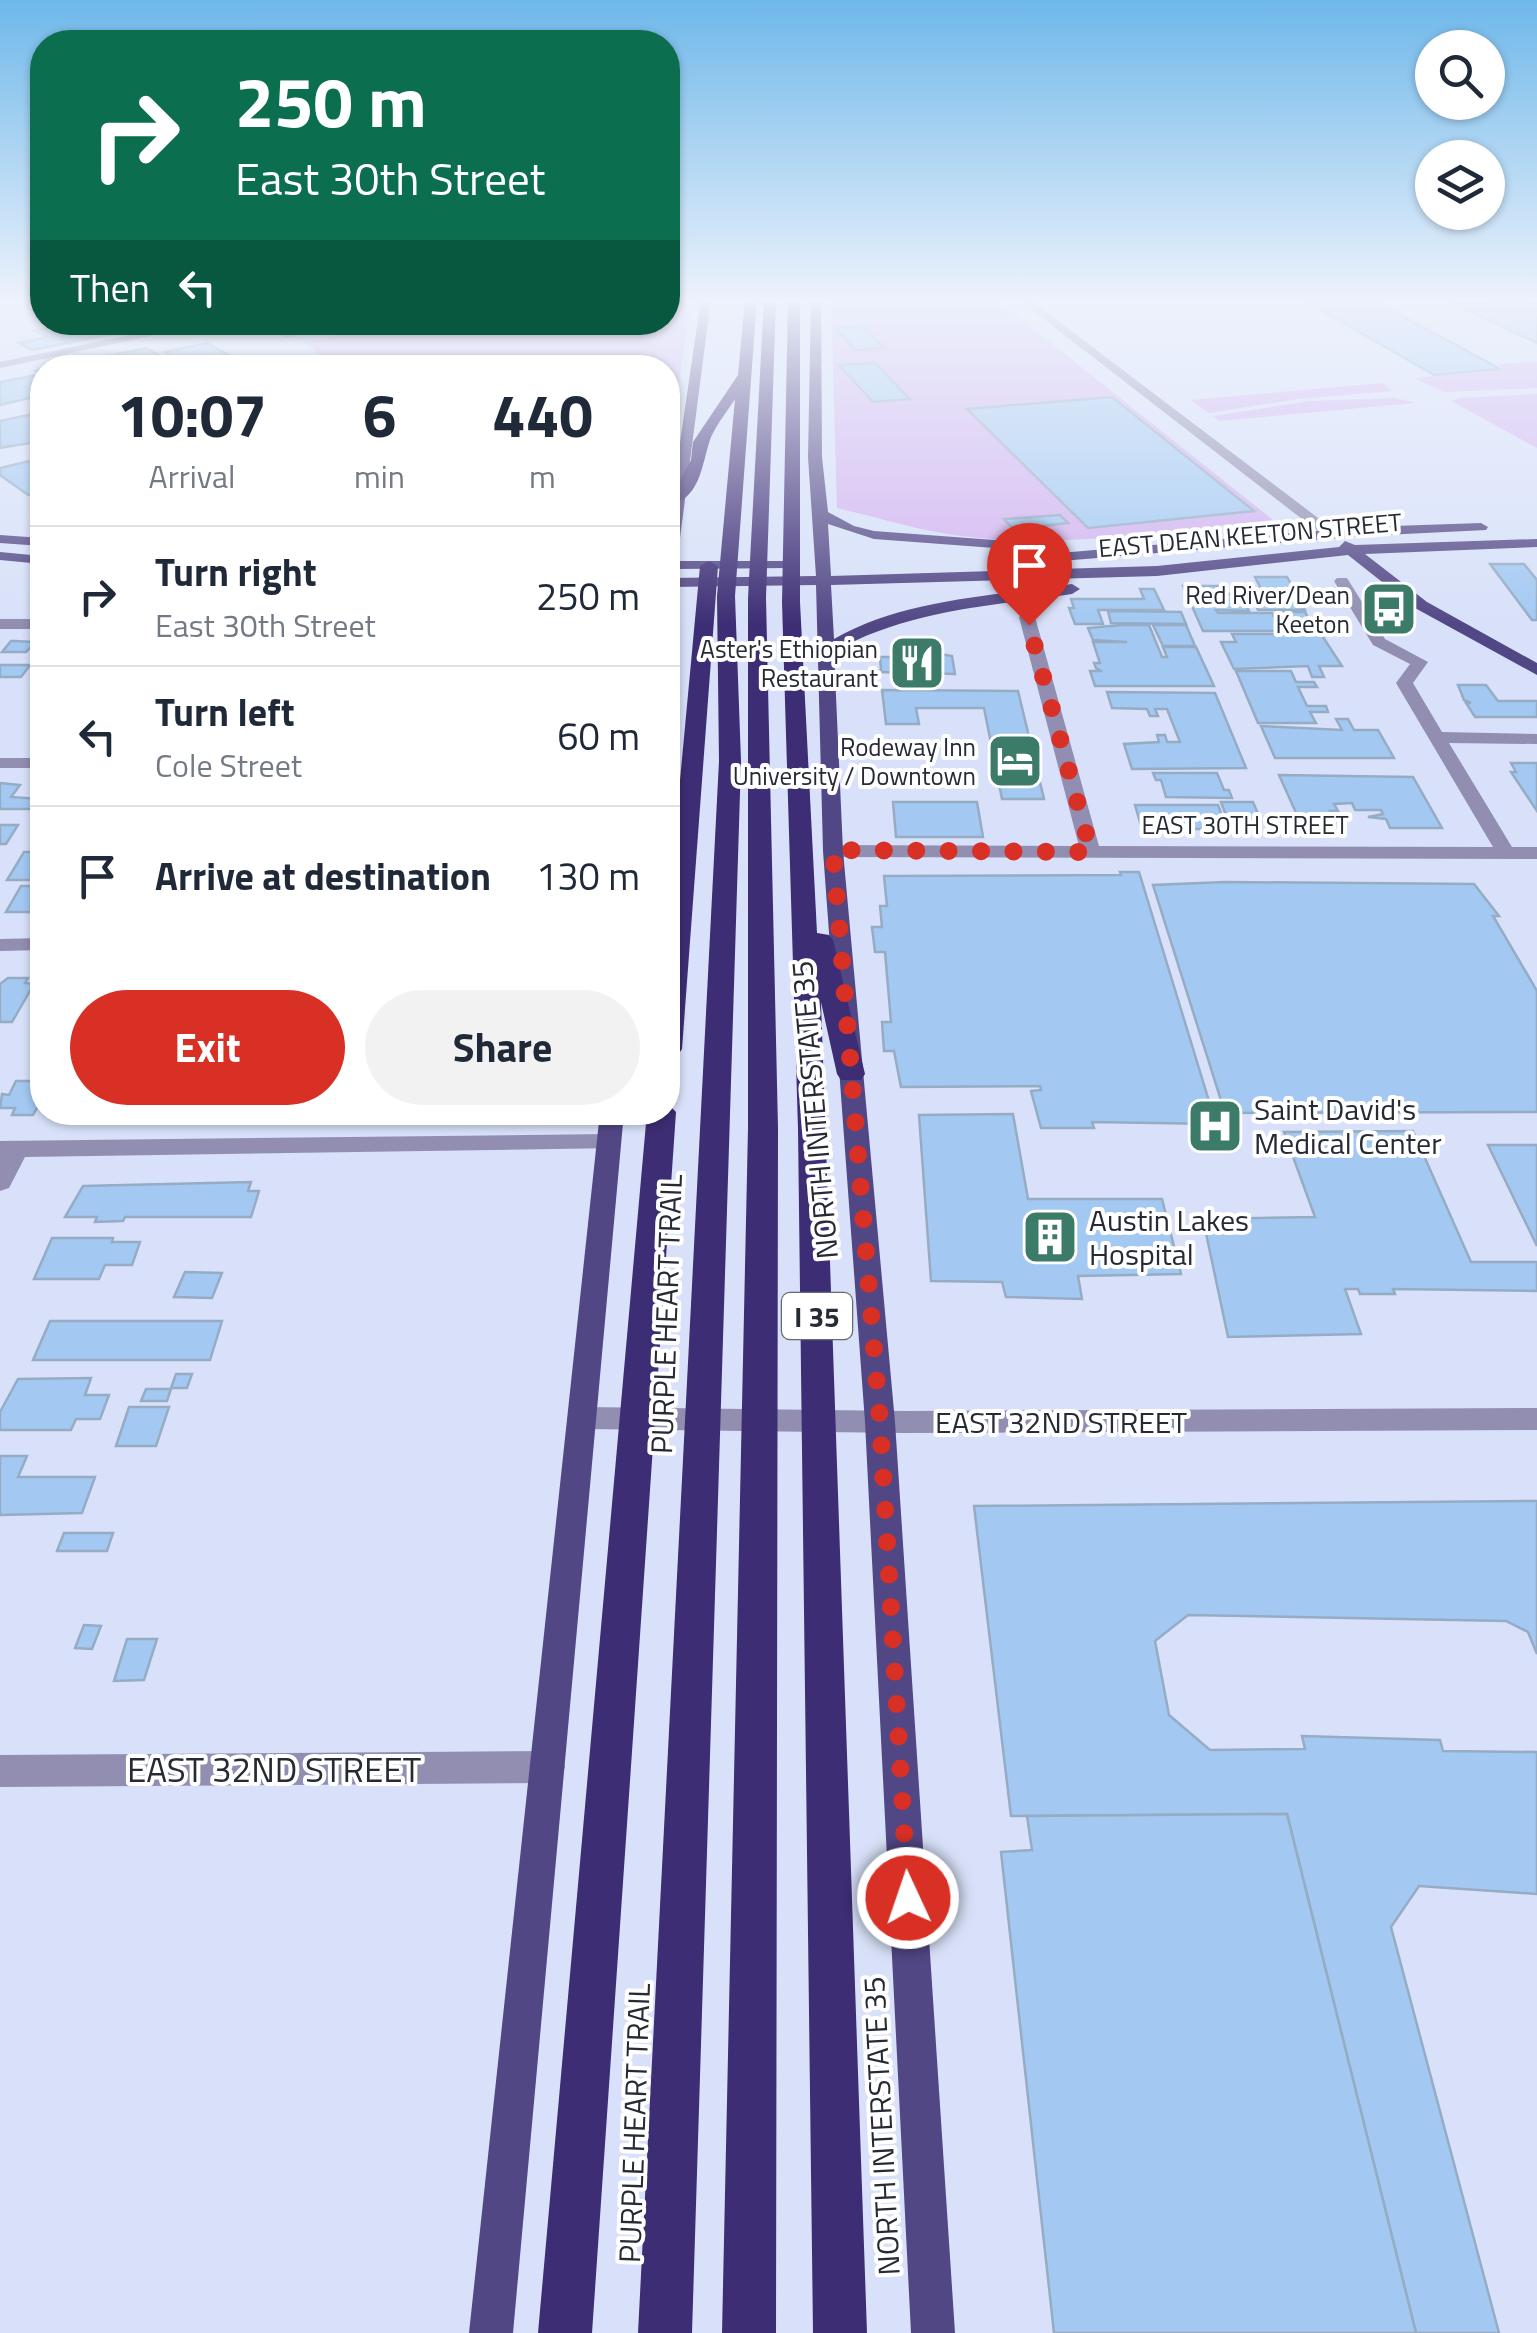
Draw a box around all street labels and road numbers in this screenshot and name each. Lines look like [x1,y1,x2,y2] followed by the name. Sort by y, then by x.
[1097,503,1403,567] street label: EAST DEAN KEETON STREET
[1141,806,1349,844] street label: EAST 30TH STREET
[778,959,850,1261] street label: NORTH INTERSTATE 35
[638,1173,694,1455] street label: PURPLE HEART TRAIL
[782,1293,852,1339] road number: I 35
[935,1399,1187,1445] street label: EAST 32ND STREET
[127,1742,421,1796] street label: EAST 32ND STREET
[850,1975,912,2277] street label: NORTH INTERSTATE 35
[606,1982,662,2264] street label: PURPLE HEART TRAIL

